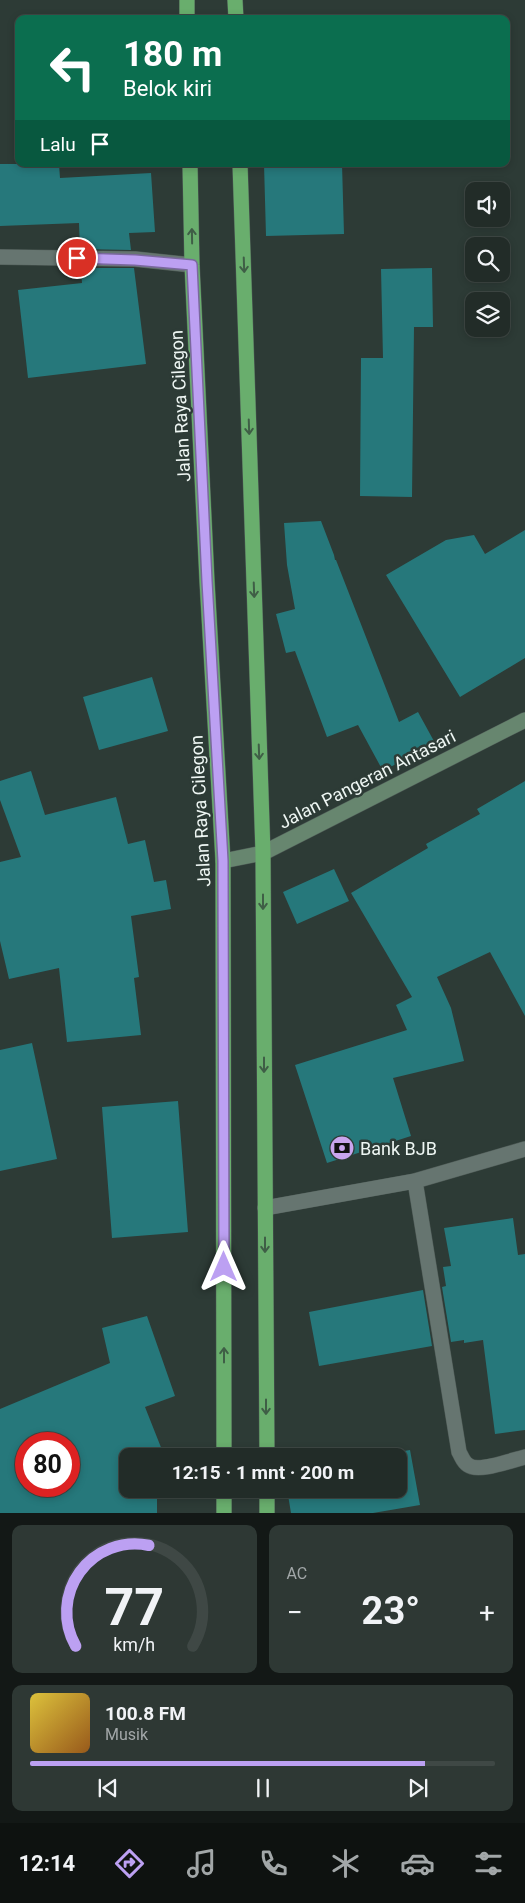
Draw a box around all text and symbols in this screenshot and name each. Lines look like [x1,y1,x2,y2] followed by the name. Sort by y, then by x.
[123,34,222,75] text: 180 m
[40,35,105,100] icon: left
[123,76,212,101] text: Belok kiri
[86,130,114,158] icon: arrive
[40,133,76,156] text: Lalu
[465,182,510,337] map controls
[465,182,510,227] button: sound
[187,228,196,244] one-way arrow
[56,237,98,279] pin
[465,237,510,282] button: search
[63,244,91,272] icon: arrive
[239,257,248,273] one-way arrow
[465,292,510,337] button: layers
[166,330,194,482] street label: Jalan Raya Cilegon
[244,419,254,435] one-way arrow
[249,582,259,598] one-way arrow
[275,725,459,833] street label: Jalan Pangeran Antasari
[186,735,214,887] street label: Jalan Raya Cilegon
[255,744,264,760] one-way arrow
[258,894,268,910] one-way arrow
[259,1056,269,1072] one-way arrow
[329,1135,355,1161] bank icon: Bank BJB
[360,1138,437,1159] place label: Bank BJB
[261,1236,270,1252] one-way arrow
[197,1240,249,1292] position arrow
[219,1347,229,1364] one-way arrow
[262,1399,271,1415] one-way arrow
[15,1432,80,1497] speed limit sign: 80
[172,1461,354,1484] text: 12:15 · 1 mnt · 200 m
[287,1564,307,1583] text: AC
[104,1577,164,1638] text: 77
[362,1589,420,1633] text: 23°
[287,1596,303,1629] text: −
[479,1596,495,1629] text: +
[113,1634,155,1655] text: km/h
[105,1702,186,1725] text: 100.8 FM
[105,1725,148,1744] text: Musik
[94,1774,122,1802] icon: previous
[249,1774,277,1802] icon: pause
[404,1774,432,1802] icon: next
[112,1846,147,1881] icon: directions
[184,1846,219,1881] icon: music
[256,1846,291,1881] icon: phone
[328,1846,363,1881] icon: climate
[400,1846,435,1881] icon: car
[471,1846,506,1881] icon: filters
[18,1851,75,1876] text: 12:14

